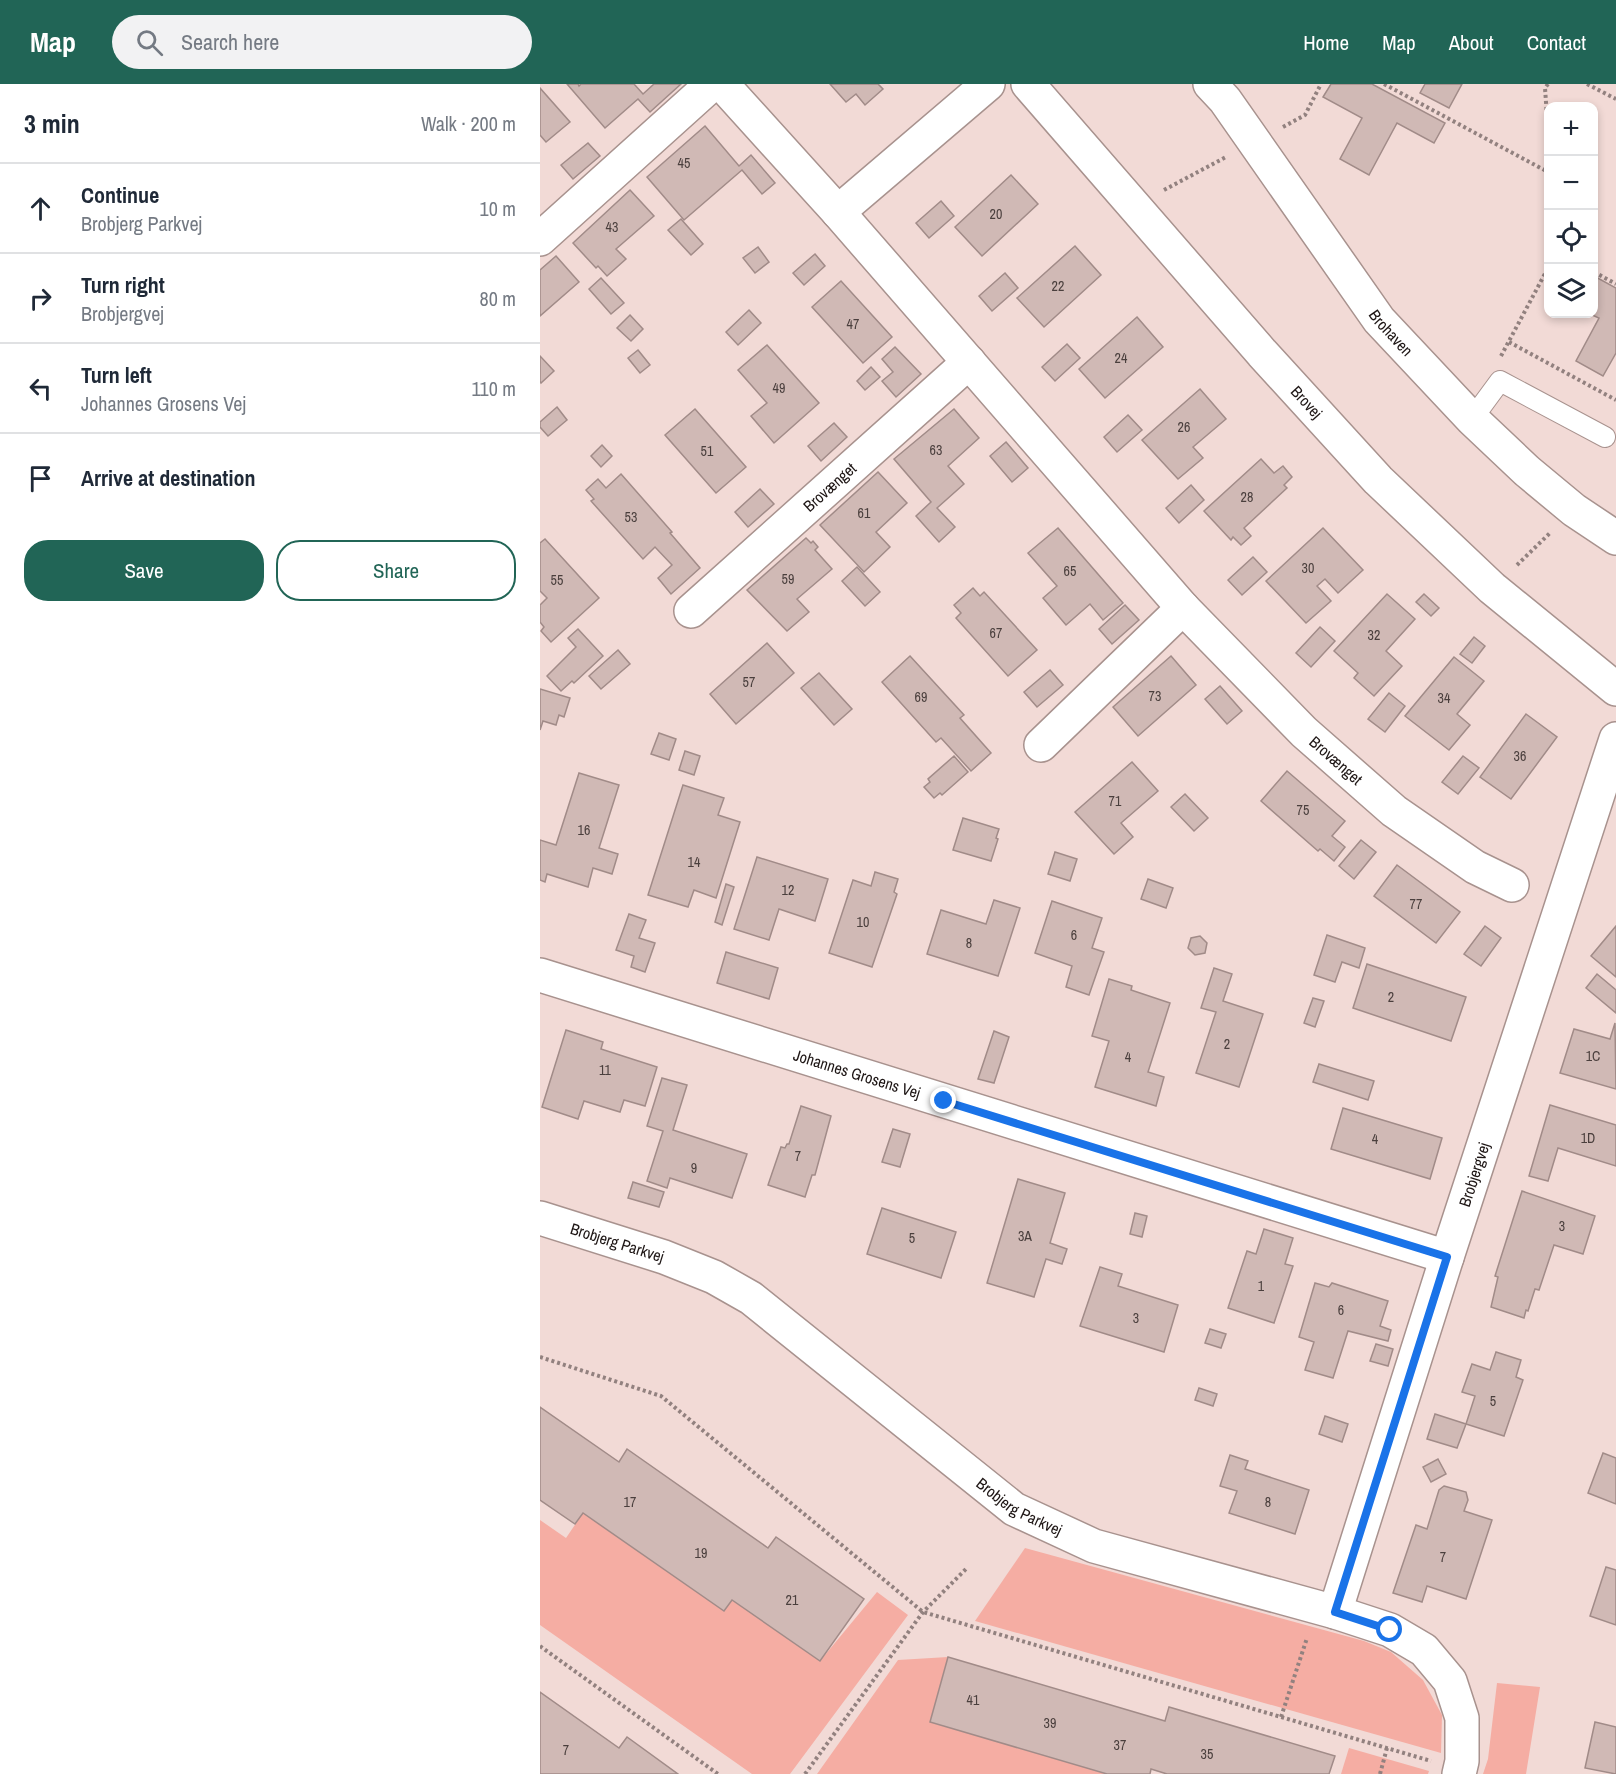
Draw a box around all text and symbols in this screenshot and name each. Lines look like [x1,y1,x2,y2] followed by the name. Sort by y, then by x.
[112,15,532,69] search box
[30,23,76,61] text: Map
[133,26,166,59] icon: search
[181,27,279,57] text: Search here
[1303,28,1349,57] text: Home
[1382,28,1416,57] text: Map
[1449,28,1494,57] text: About
[1527,28,1586,57] text: Contact
[1544,102,1598,318] map controls
[1544,102,1598,156] button: +
[24,106,80,141] text: 3 min
[421,110,516,137] text: Walk · 200 m
[678,154,690,172] house number: 45
[1544,156,1598,210] button: −
[81,180,159,210] text: Continue
[24,192,57,225] icon: ahead
[480,195,516,222] text: 10 m
[990,205,1002,223] house number: 20
[81,210,202,237] text: Brobjerg Parkvej
[1544,210,1598,264] button: locate
[606,218,618,236] house number: 43
[1544,264,1598,318] button: layers
[81,270,165,300] text: Turn right
[1052,277,1064,295] house number: 22
[24,282,57,315] icon: right
[480,285,516,312] text: 80 m
[81,300,164,327] text: Brobjergvej
[1364,305,1418,361] street label: Brohaven
[847,315,859,333] house number: 47
[1115,349,1128,367] house number: 24
[81,360,152,390] text: Turn left
[24,372,57,405] icon: left
[472,375,516,402] text: 110 m
[773,379,785,397] house number: 49
[1286,381,1328,423] street label: Brovej
[81,390,246,417] text: Johannes Grosens Vej
[1178,418,1190,436] house number: 26
[930,441,942,459] house number: 63
[701,442,714,460] house number: 51
[798,457,861,517] street label: Brovænget
[24,462,57,495] icon: arrive
[81,463,255,493] text: Arrive at destination
[1241,488,1253,506] house number: 28
[858,504,871,522] house number: 61
[625,508,637,526] house number: 53
[24,540,264,601] button: Save
[276,540,516,601] button: Share
[1302,559,1314,577] house number: 30
[1064,562,1076,580] house number: 65
[782,570,794,588] house number: 59
[551,571,563,589] house number: 55
[990,624,1002,642] house number: 67
[1368,626,1380,644] house number: 32
[743,673,755,691] house number: 57
[1149,687,1161,705] house number: 73
[915,688,927,706] house number: 69
[1438,689,1451,707] house number: 34
[1305,731,1368,790] street label: Brovænget
[1514,747,1526,765] house number: 36
[1109,792,1122,810] house number: 71
[1297,801,1309,819] house number: 75
[578,821,590,839] house number: 16
[688,853,701,871] house number: 14
[782,881,794,899] house number: 12
[1410,895,1422,913] house number: 77
[857,913,869,931] house number: 10
[1071,926,1077,944] house number: 6
[966,934,972,952] house number: 8
[1388,988,1394,1006] house number: 2
[1224,1035,1230,1053] house number: 2
[791,1043,923,1104] street label: Johannes Grosens Vej
[1586,1047,1600,1065] house number: 1C
[1125,1048,1132,1066] house number: 4
[599,1061,612,1079] house number: 11
[930,1087,956,1113] route end
[1581,1129,1595,1147] house number: 1D
[1372,1130,1379,1148] house number: 4
[1453,1139,1495,1210] street label: Brobjergvej
[795,1147,801,1165] house number: 7
[691,1159,697,1177] house number: 9
[568,1217,667,1267] street label: Brobjerg Parkvej
[1559,1217,1565,1235] house number: 3
[1018,1227,1032,1245] house number: 3A
[909,1229,915,1247] house number: 5
[1258,1277,1265,1295] house number: 1
[1338,1301,1344,1319] house number: 6
[1133,1309,1139,1327] house number: 3
[1490,1392,1496,1410] house number: 5
[972,1472,1066,1541] street label: Brobjerg Parkvej
[624,1493,636,1511] house number: 17
[1265,1493,1271,1511] house number: 8
[695,1544,707,1562] house number: 19
[1440,1548,1446,1566] house number: 7
[786,1591,799,1609] house number: 21
[1376,1616,1402,1642] route start
[967,1691,980,1709] house number: 41
[1044,1714,1056,1732] house number: 39
[1114,1736,1126,1754] house number: 37
[563,1741,569,1759] house number: 7
[1201,1745,1213,1763] house number: 35

